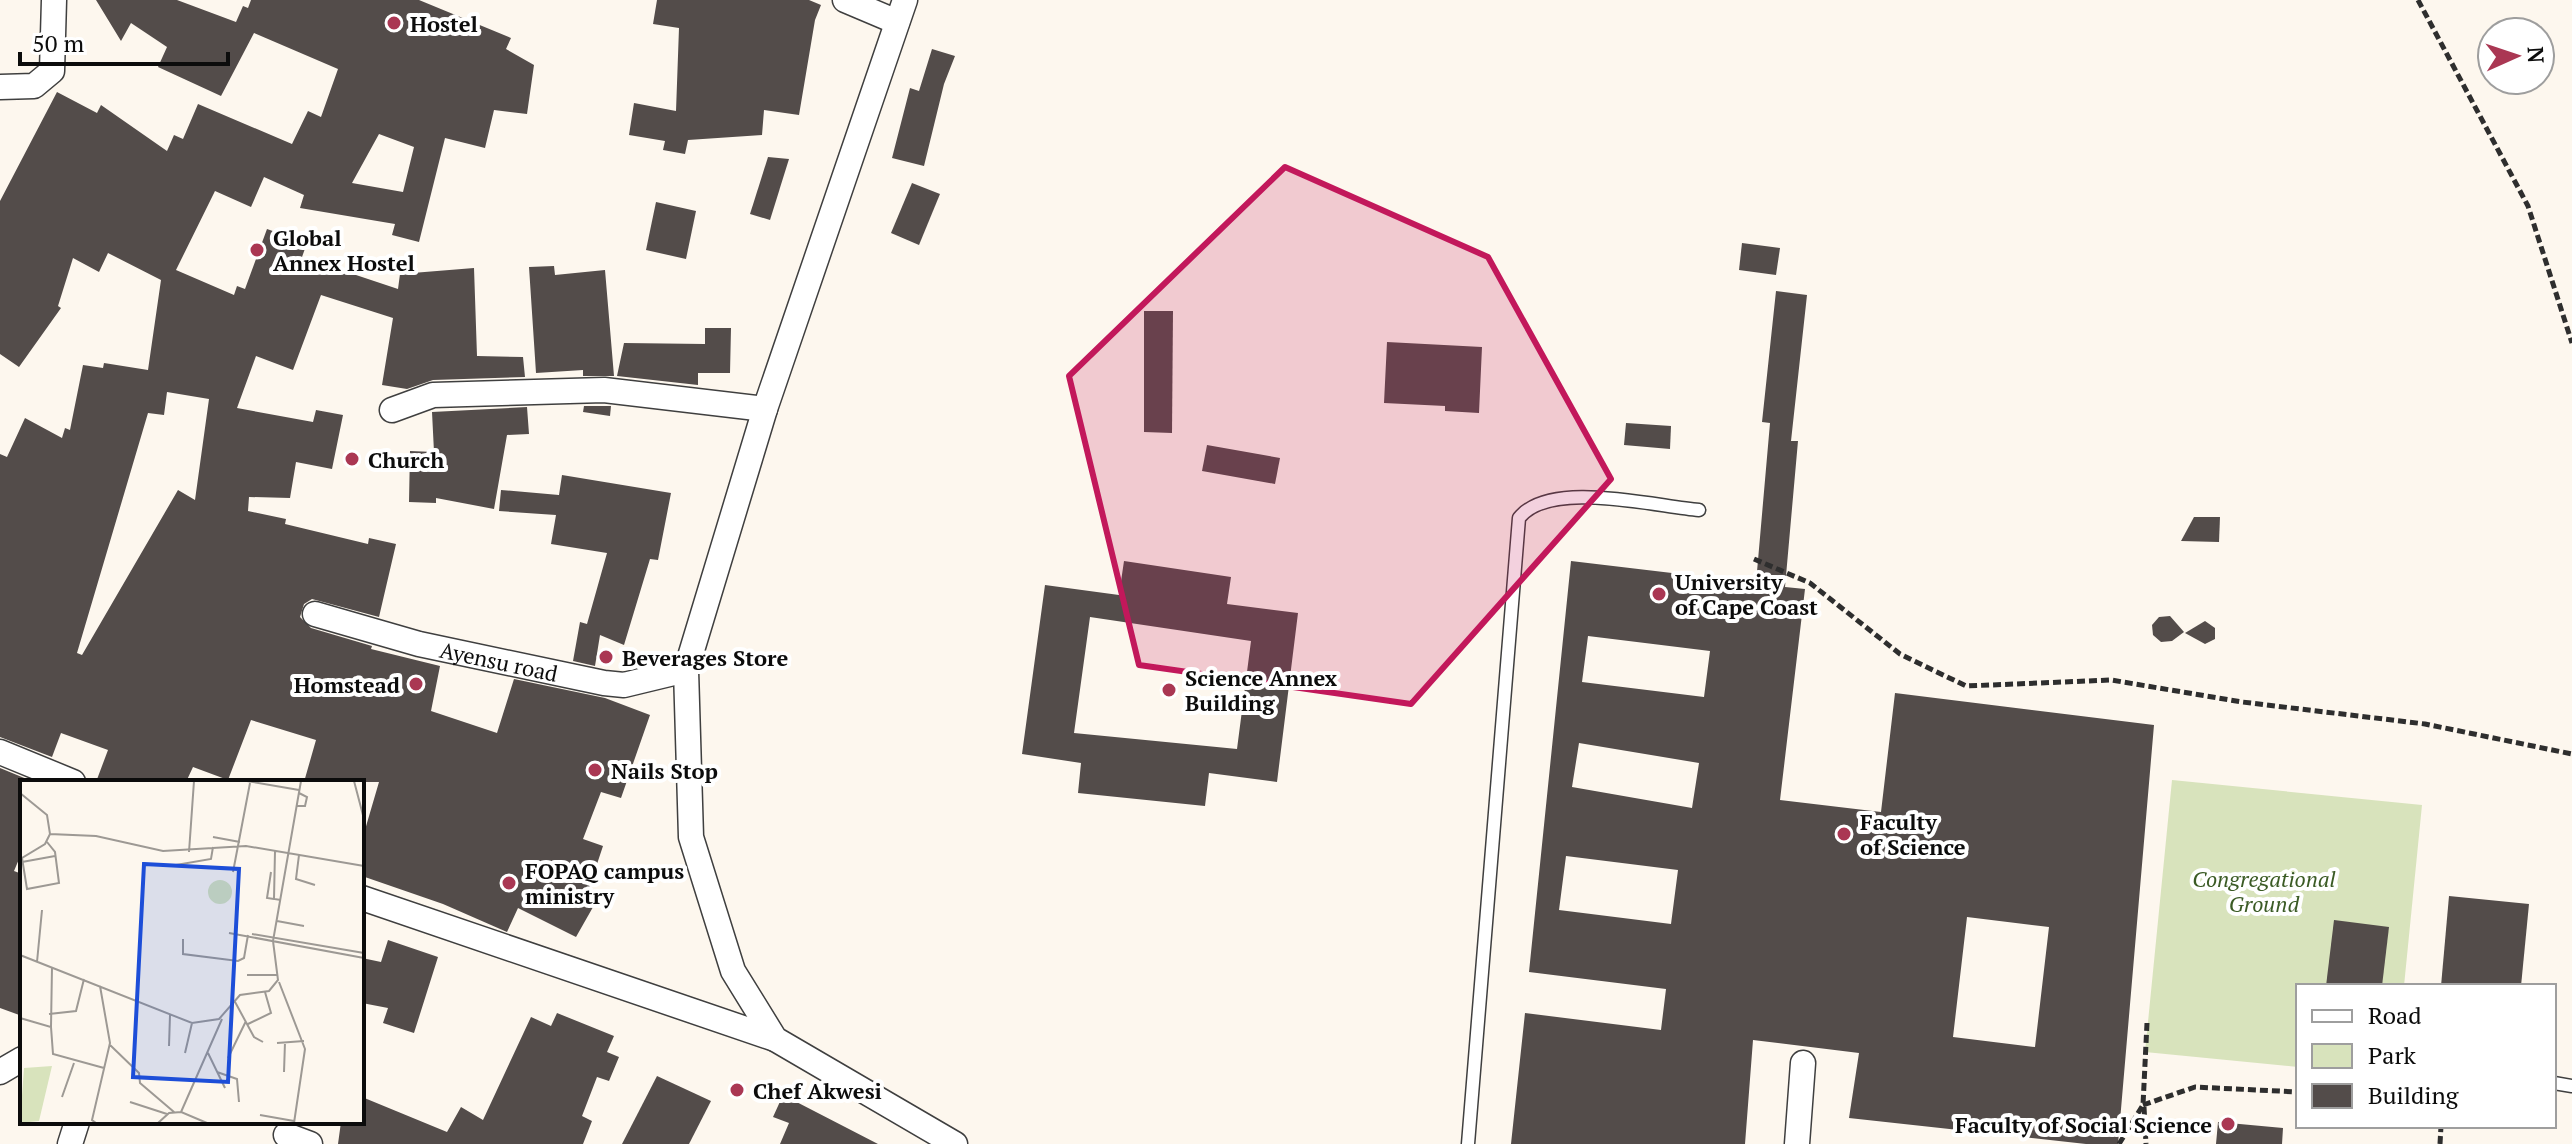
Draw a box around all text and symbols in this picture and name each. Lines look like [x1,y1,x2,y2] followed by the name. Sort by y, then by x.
[410,9,478,38] place label: Hostel
[385,14,403,32] marker: Hostel
[20,16,228,66] scale bar
[2476,16,2556,96] north arrow
[32,27,84,59] text: 50 m
[2522,46,2551,64] text: N
[273,223,415,277] place label: Global Annex Hostel
[248,241,266,259] marker: Global Annex Hostel
[368,445,444,474] place label: Church
[343,450,361,468] marker: Church
[1675,567,1818,621] place label: University of Cape Coast
[1650,585,1668,603] marker: University of Cape Coast
[437,634,561,687] street label: Ayensu road
[622,643,789,672] place label: Beverages Store
[597,648,615,666] marker: Beverages Store
[1185,663,1338,717] place label: Science Annex Building
[294,670,400,699] place label: Homstead
[407,675,425,693] marker: Homstead
[1160,681,1178,699] marker: Science Annex Building
[611,756,718,785] place label: Nails Stop
[586,761,604,779] marker: Nails Stop
[20,780,364,1124] inset map
[1860,807,1966,861] place label: Faculty of Science
[1835,825,1853,843] marker: Faculty of Science
[525,856,684,910] place label: FOPAQ campus ministry
[2192,864,2336,918] park label: Congregational Ground
[500,874,518,892] marker: FOPAQ campus ministry
[2296,984,2556,1128] legend
[2368,999,2422,1031] text: Road
[2368,1039,2417,1071] text: Park
[753,1076,882,1105] place label: Chef Akwesi
[2368,1079,2459,1111] text: Building
[728,1081,746,1099] marker: Chef Akwesi
[1955,1110,2212,1139] place label: Faculty of Social Science
[2219,1115,2237,1133] marker: Faculty of Social Science

